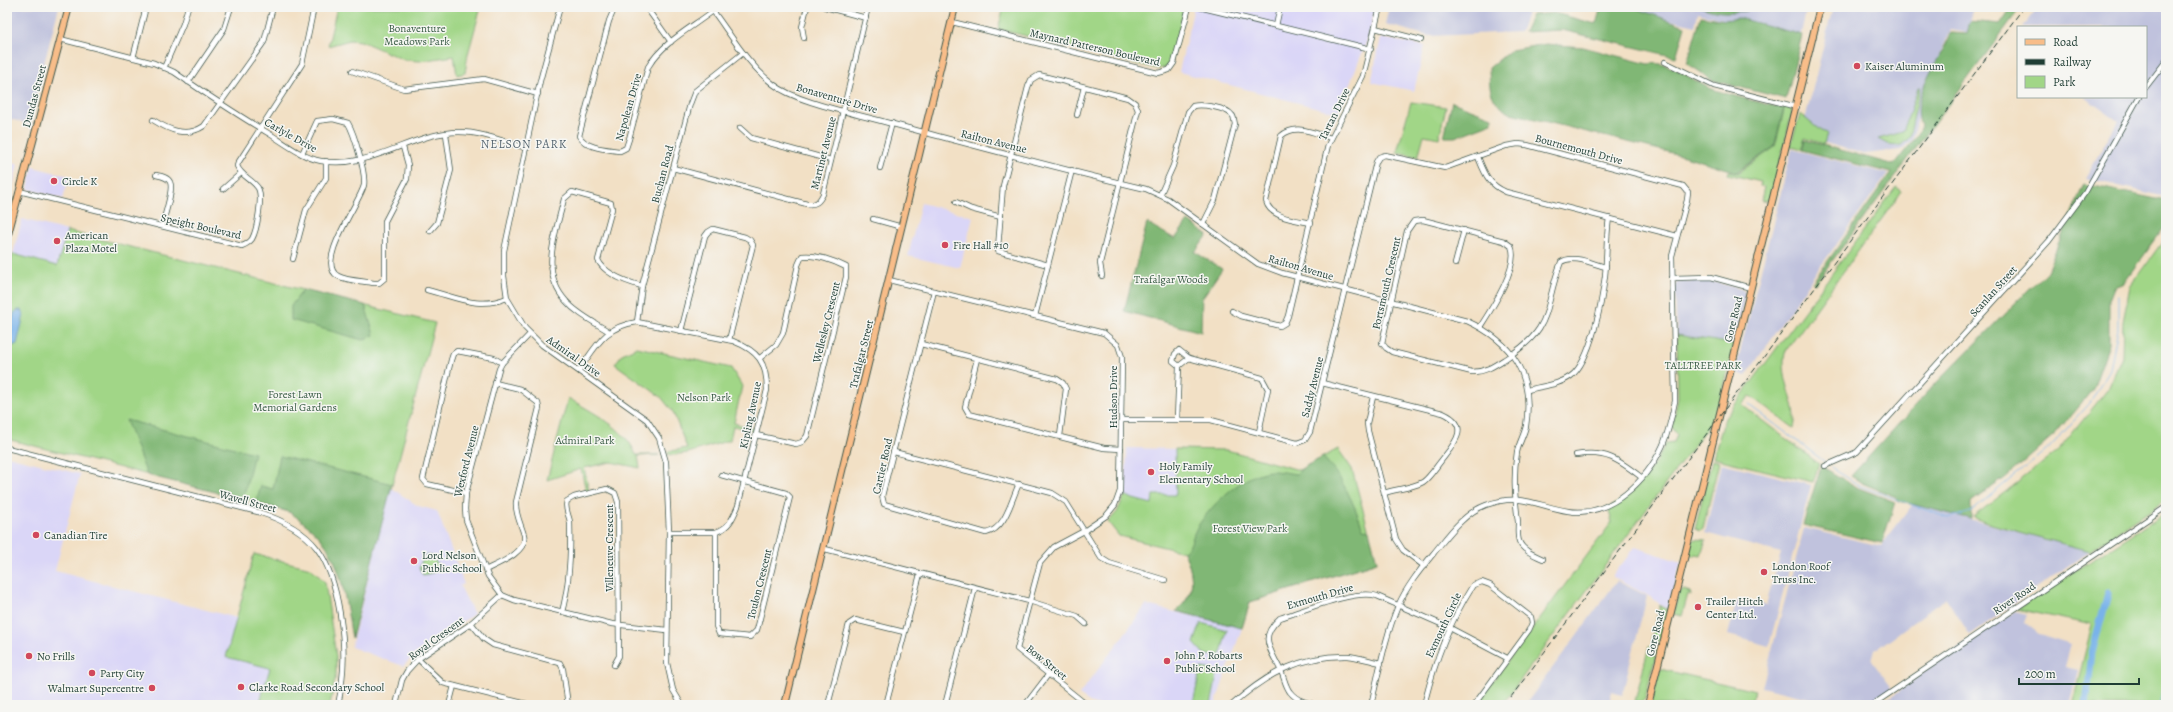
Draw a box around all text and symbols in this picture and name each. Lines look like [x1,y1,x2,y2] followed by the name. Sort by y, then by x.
[384,21,450,49] park label: Bonaventure Meadows Park
[1028,25,1162,70] street label: Maynard Patterson Boulevard
[2017,26,2147,98] legend
[2053,34,2079,50] text: Road
[2053,54,2092,70] text: Railway
[1865,59,1944,74] place label: Kaiser Aluminum
[1852,61,1862,71] marker: Kaiser Aluminum
[19,63,50,129] street label: Dundas Street
[612,71,645,143] street label: Napolean Drive
[2053,74,2076,90] text: Park
[794,80,879,117] street label: Bonaventure Drive
[1315,85,1354,143] street label: Tartan Drive
[262,115,320,156] street label: Carlyle Drive
[807,115,840,191] street label: Martinet Avenue
[959,126,1028,157] street label: Railton Avenue
[1533,131,1624,168] street label: Bournemouth Drive
[481,136,567,152] district label: NELSON PARK
[648,143,677,205] street label: Buchan Road
[62,174,97,189] place label: Circle K
[49,176,59,186] marker: Circle K
[159,210,243,243] street label: Speight Boulevard
[64,228,117,256] place label: American Plaza Motel
[1369,235,1405,331] street label: Portsmouth Crescent
[52,236,62,246] marker: American Plaza Motel
[953,238,1009,253] place label: Fire Hall #10
[940,240,950,250] marker: Fire Hall #10
[1266,251,1335,284] street label: Railton Avenue
[1966,262,2021,320] street label: Scanlan Street
[1134,272,1208,287] park label: Trafalgar Woods
[809,280,844,365] street label: Wellesley Crescent
[1721,295,1746,344] street label: Gore Road
[846,318,877,390] street label: Trafalgar Street
[543,332,604,381] street label: Admiral Drive
[1298,355,1327,419] street label: Saddy Avenue
[1665,358,1741,373] park label: TALLTREE PARK
[1106,365,1121,428] street label: Hudson Drive
[736,380,765,450] street label: Kipling Avenue
[253,387,337,415] park label: Forest Lawn Memorial Gardens
[677,390,732,405] park label: Nelson Park
[450,424,483,499] street label: Wexford Avenue
[554,433,615,448] park label: Admiral Park
[869,436,896,496] street label: Cartier Road
[1159,459,1244,487] place label: Holy Family Elementary School
[1146,467,1156,477] marker: Holy Family Elementary School
[217,486,278,516] street label: Wavell Street
[602,504,617,593] street label: Villeneuve Crescent
[1213,521,1288,536] park label: Forest View Park
[44,528,107,543] place label: Canadian Tire
[31,530,41,540] marker: Canadian Tire
[743,547,776,621] street label: Toulon Crescent
[422,548,482,576] place label: Lord Nelson Public School
[409,556,419,566] marker: Lord Nelson Public School
[1772,559,1831,587] place label: London Roof Truss Inc.
[1759,567,1769,577] marker: London Roof Truss Inc.
[1990,579,2039,618] street label: River Road
[1285,580,1355,613] street label: Exmouth Drive
[1422,590,1465,660] street label: Exmouth Circle
[1706,594,1764,622] place label: Trailer Hitch Center Ltd.
[1693,602,1703,612] marker: Trailer Hitch Center Ltd.
[1643,609,1668,658] street label: Gore Road
[405,613,468,664] street label: Royal Crescent
[1023,641,1071,684] street label: Bow Street
[1175,648,1243,676] place label: John P. Robarts Public School
[37,649,75,664] place label: No Frills
[24,651,34,661] marker: No Frills
[1162,656,1172,666] marker: John P. Robarts Public School
[2019,660,2139,686] scale bar
[100,666,144,681] place label: Party City
[2025,666,2056,682] text: 200 m
[87,668,97,678] marker: Party City
[249,680,384,695] place label: Clarke Road Secondary School
[47,681,144,696] place label: Walmart Supercentre
[236,682,246,692] marker: Clarke Road Secondary School
[147,683,157,693] marker: Walmart Supercentre

